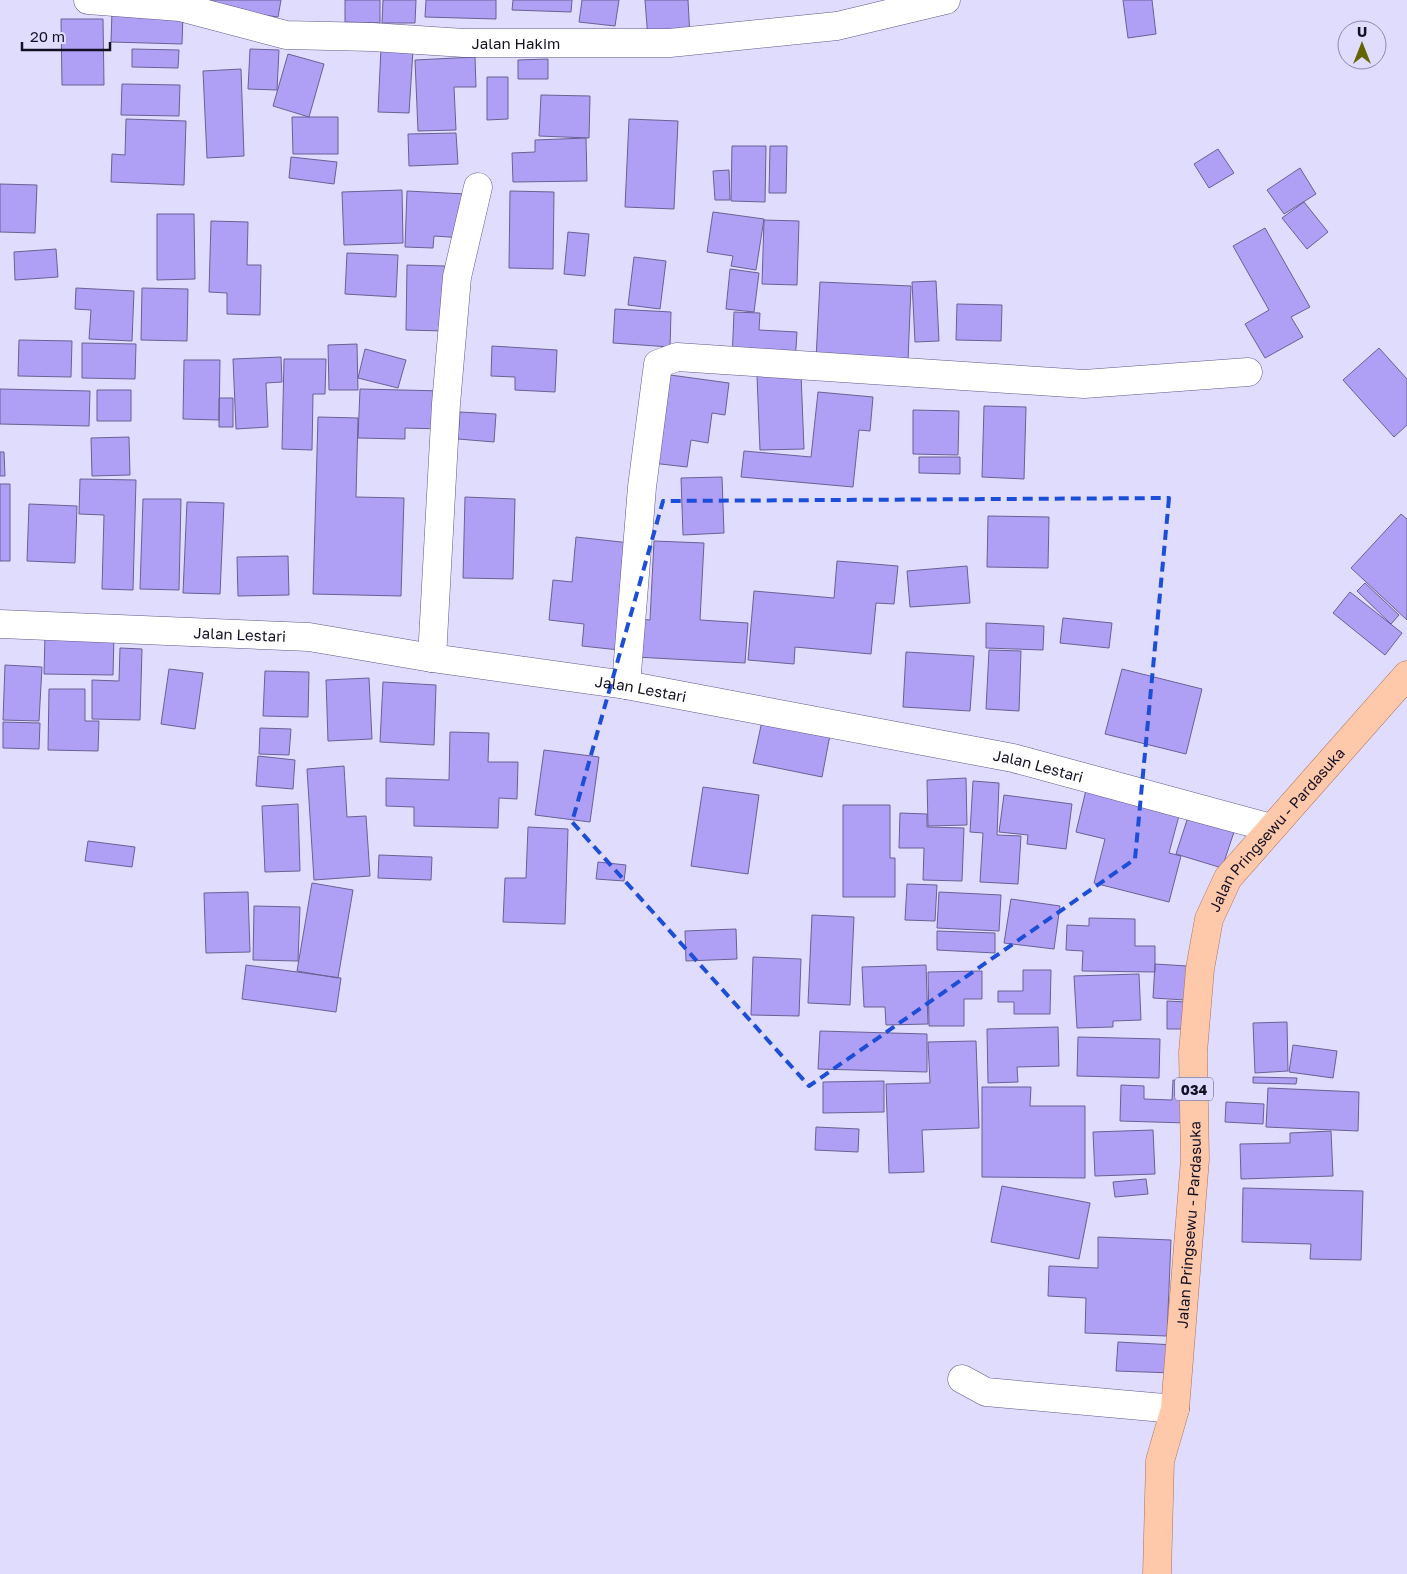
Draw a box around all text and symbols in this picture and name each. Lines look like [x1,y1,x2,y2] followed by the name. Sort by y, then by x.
[22,20,110,52] scale bar
[1337,20,1387,70] north arrow
[1357,23,1367,40] text: U
[30,27,65,45] text: 20 m
[471,34,560,52] street label: Jalan Hakim
[193,623,286,645] street label: Jalan Lestari
[594,672,688,705] street label: Jalan Lestari
[1205,743,1348,915] street label: Jalan Pringsewu - Pardasuka
[992,745,1085,786] street label: Jalan Lestari
[1175,1078,1213,1100] road number: 034
[1172,1121,1204,1329] street label: Jalan Pringsewu - Pardasuka

